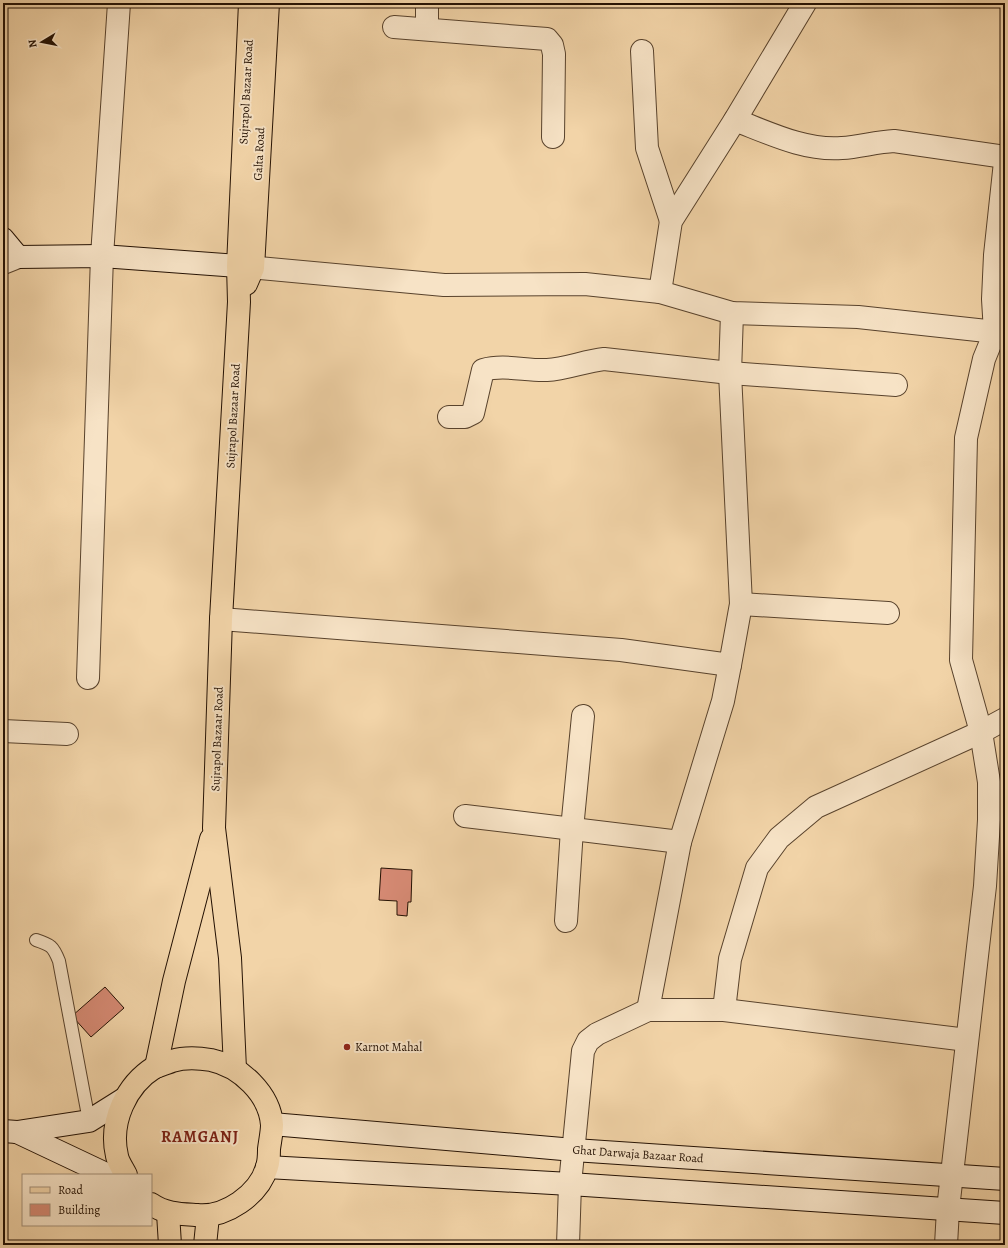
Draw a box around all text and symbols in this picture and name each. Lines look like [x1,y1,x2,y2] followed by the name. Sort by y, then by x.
[22,22,62,62] north arrow
[25,38,41,49] text: N
[235,39,257,145] street label: Sujrapol Bazaar Road
[250,126,268,181] street label: Galta Road
[222,363,244,469] street label: Sujrapol Bazaar Road
[207,686,227,792] street label: Sujrapol Bazaar Road
[355,1039,422,1055] place label: Karnot Mahal
[342,1042,352,1052] marker: Karnot Mahal
[161,1126,239,1148] district label: RAMGANJ
[572,1141,705,1167] street label: Ghat Darwaja Bazaar Road
[22,1174,152,1226] legend
[58,1182,84,1198] text: Road
[58,1202,100,1218] text: Building

